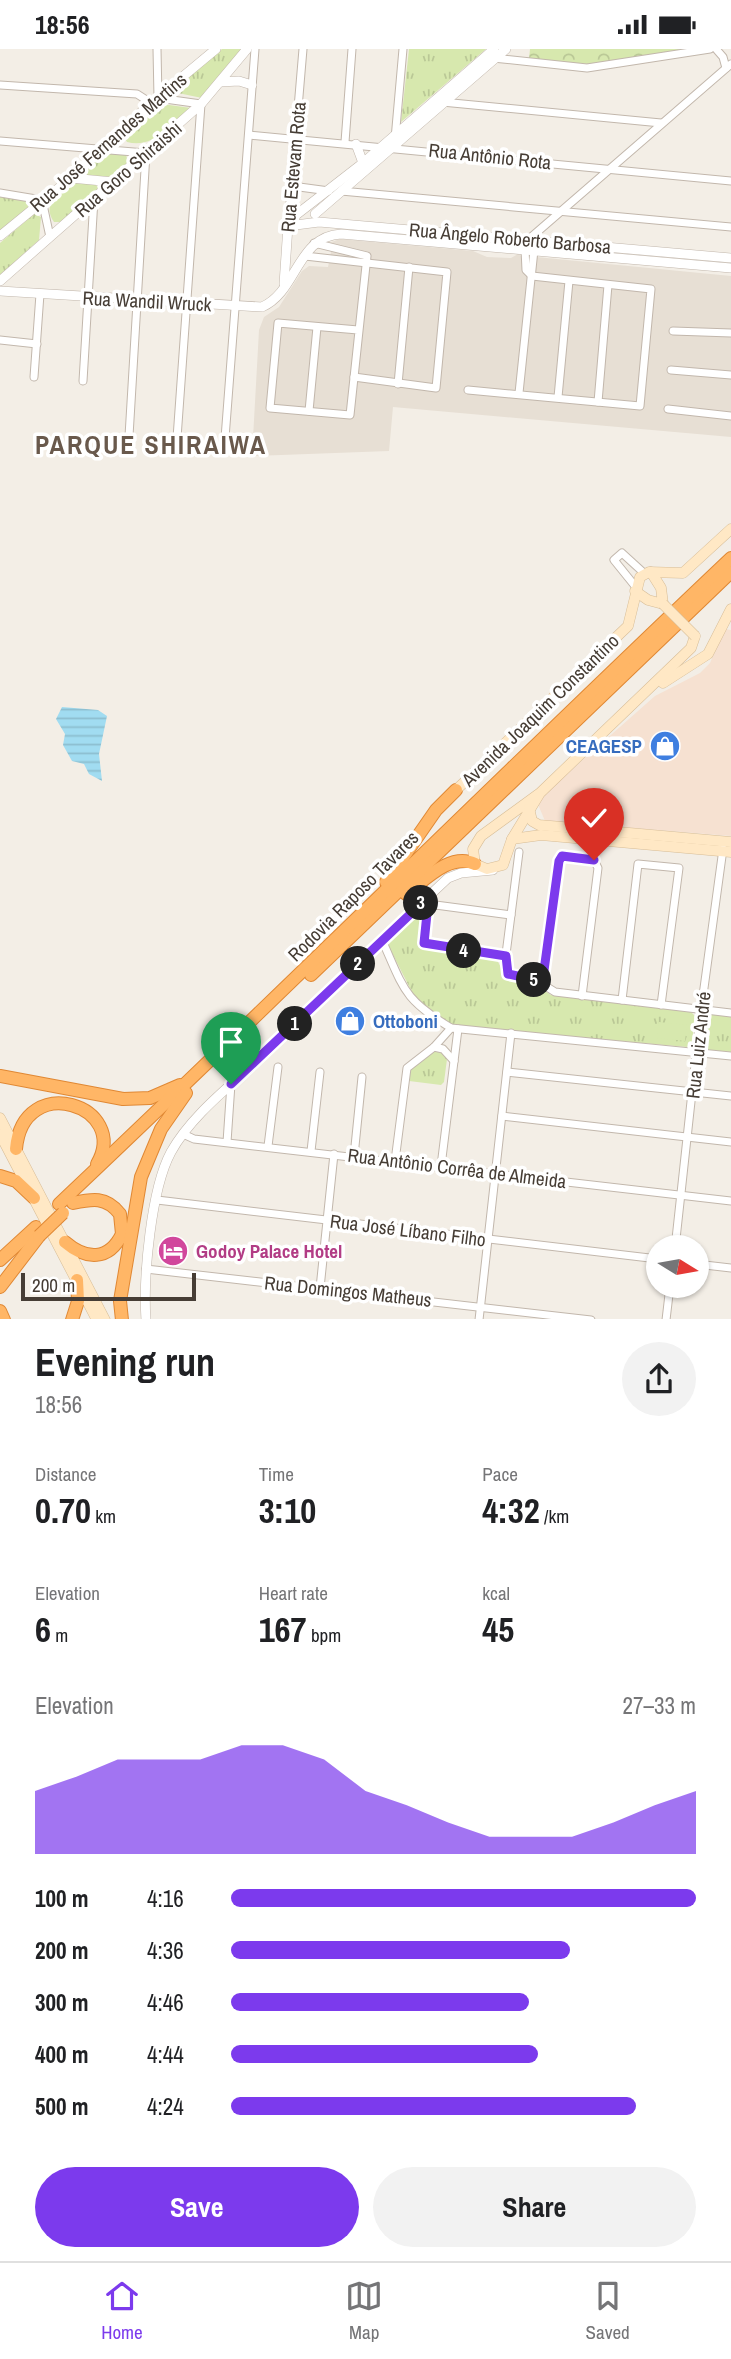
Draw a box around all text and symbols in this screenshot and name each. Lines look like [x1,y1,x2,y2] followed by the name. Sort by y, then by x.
[35,7,90,42] text: 18:56
[24,66,192,217] street label: Rua José Fernandes Martins
[274,100,312,233] street label: Rua Estevam Rota
[69,115,187,223] street label: Rua Goro Shiraishi
[427,137,553,175] street label: Rua Antônio Rota
[408,216,612,260] street label: Rua Ângelo Roberto Barbosa
[82,285,212,317] street label: Rua Wandil Wruck
[35,427,267,462] district label: PARQUE SHIRAIWA
[455,628,624,793] street label: Avenida Joaquim Constantino
[648,729,682,763] shop icon: CEAGESP
[566,733,642,759] place label: CEAGESP
[564,788,624,860] pin
[575,799,613,837] icon: check
[282,825,424,967] street label: Rodovia Raposo Tavares
[404,885,438,921] pin: 3
[416,889,425,915] text: 3
[447,933,482,969] pin: 4
[459,937,468,963] text: 4
[340,947,376,981] pin: 2
[353,950,362,976] text: 2
[516,963,552,997] pin: 5
[529,966,538,992] text: 5
[679,990,717,1100] street label: Rua Luiz André
[333,1004,367,1038] shop icon: Ottoboni
[278,1007,312,1041] pin: 1
[373,1008,438,1034] place label: Ottoboni
[290,1010,299,1036] text: 1
[201,1012,261,1084] pin
[212,1023,250,1061] icon: arrive
[346,1142,568,1194] street label: Rua Antônio Corrêa de Almeida
[329,1208,487,1252] street label: Rua José Líbano Filho
[156,1234,190,1268] hotel icon: Godoy Palace Hotel
[646,1235,709,1299] north arrow
[646,1235,709,1298] map controls
[196,1238,342,1264] place label: Godoy Palace Hotel
[263,1269,433,1313] street label: Rua Domingos Matheus
[21,1271,196,1302] scale bar
[32,1272,75,1298] text: 200 m
[35,1337,215,1388] text: Evening run
[622,1342,696,1416] button: share
[35,1389,82,1420] text: 18:56
[35,1461,96,1487] text: Distance
[259,1461,294,1487] text: Time
[482,1461,518,1487] text: Pace
[35,1487,91,1534] text: 0.70
[259,1487,316,1534] text: 3:10
[482,1487,540,1534] text: 4:32
[91,1503,116,1529] text: km
[540,1503,569,1529] text: /km
[35,1580,100,1606] text: Elevation
[259,1580,328,1606] text: Heart rate
[482,1580,510,1606] text: kcal
[35,1606,51,1653] text: 6
[259,1606,307,1653] text: 167
[482,1606,514,1653] text: 45
[51,1622,68,1648] text: m
[307,1622,341,1648] text: bpm
[35,1690,114,1721] text: Elevation
[623,1690,696,1721] text: 27–33 m
[35,1883,88,1914] text: 100 m
[147,1883,184,1914] text: 4:16
[35,1935,88,1966] text: 200 m
[147,1935,184,1966] text: 4:36
[35,1987,88,2018] text: 300 m
[147,1987,184,2018] text: 4:46
[35,2039,88,2070] text: 400 m
[147,2039,184,2070] text: 4:44
[35,2091,88,2122] text: 500 m
[147,2091,184,2122] text: 4:24
[35,2167,359,2247] button: Save
[373,2167,696,2247] button: Share
[101,2277,143,2345] tab: Home
[345,2277,383,2345] tab: Map
[586,2277,630,2345] tab: Saved

